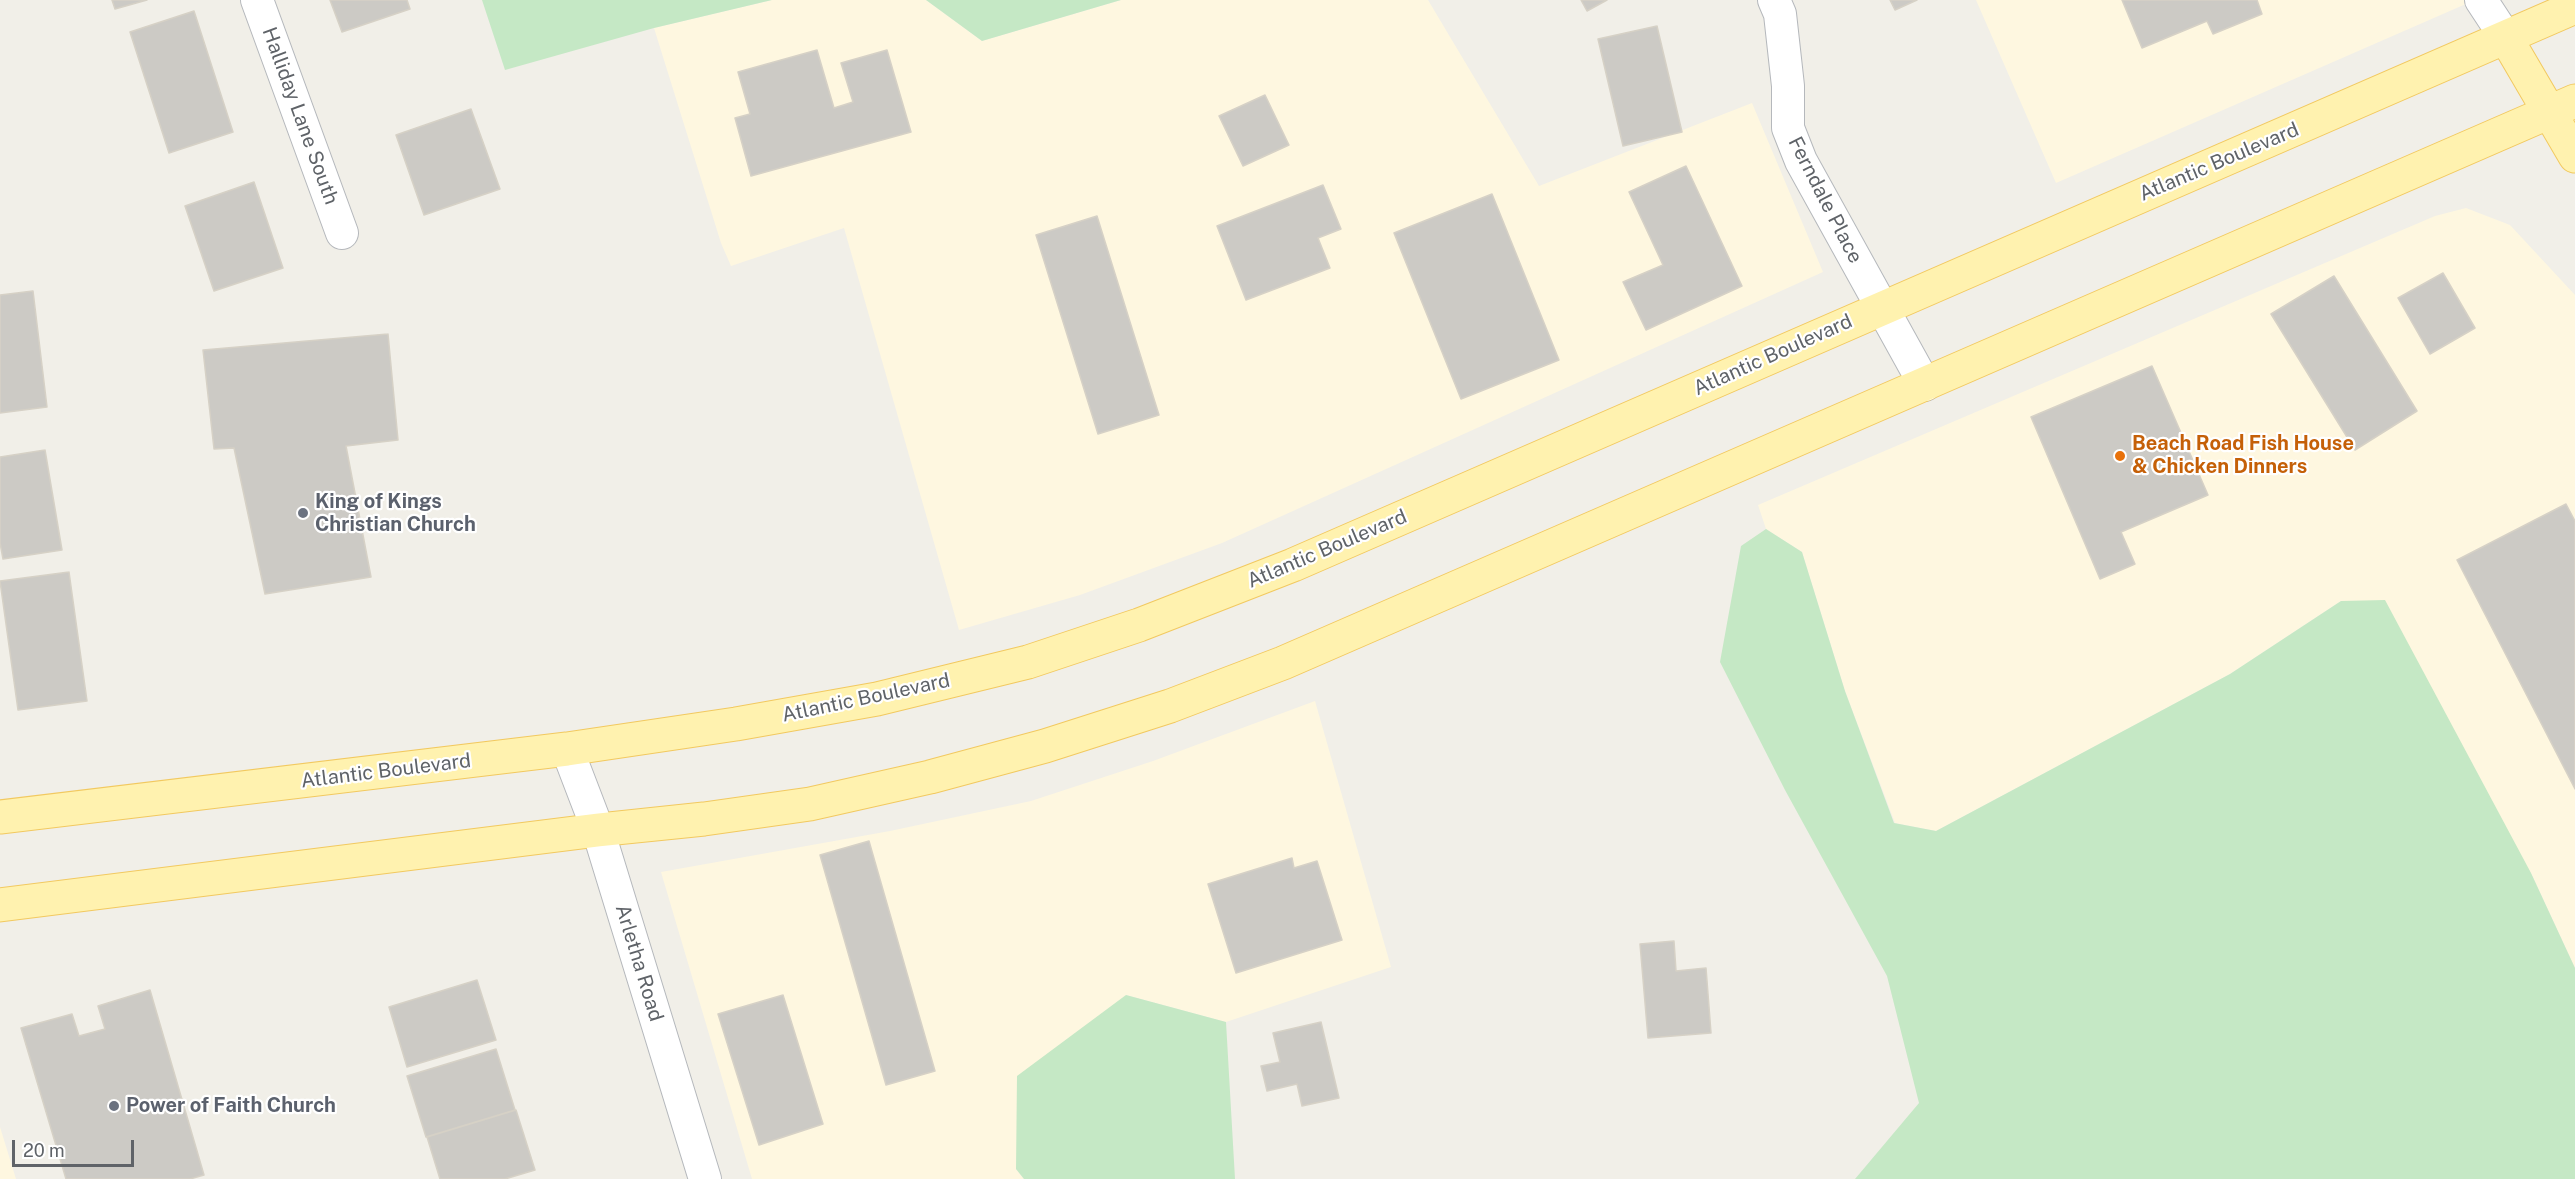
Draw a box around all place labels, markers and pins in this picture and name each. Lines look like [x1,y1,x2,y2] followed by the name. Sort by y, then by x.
[2132,432,2354,479] place label: Beach Road Fish House & Chicken Dinners
[2113,449,2127,463] marker: Beach Road Fish House & Chicken Dinners
[315,490,476,537] place label: King of Kings Christian Church
[296,506,310,520] marker: King of Kings Christian Church
[126,1094,336,1118] place label: Power of Faith Church
[107,1099,121,1113] marker: Power of Faith Church

